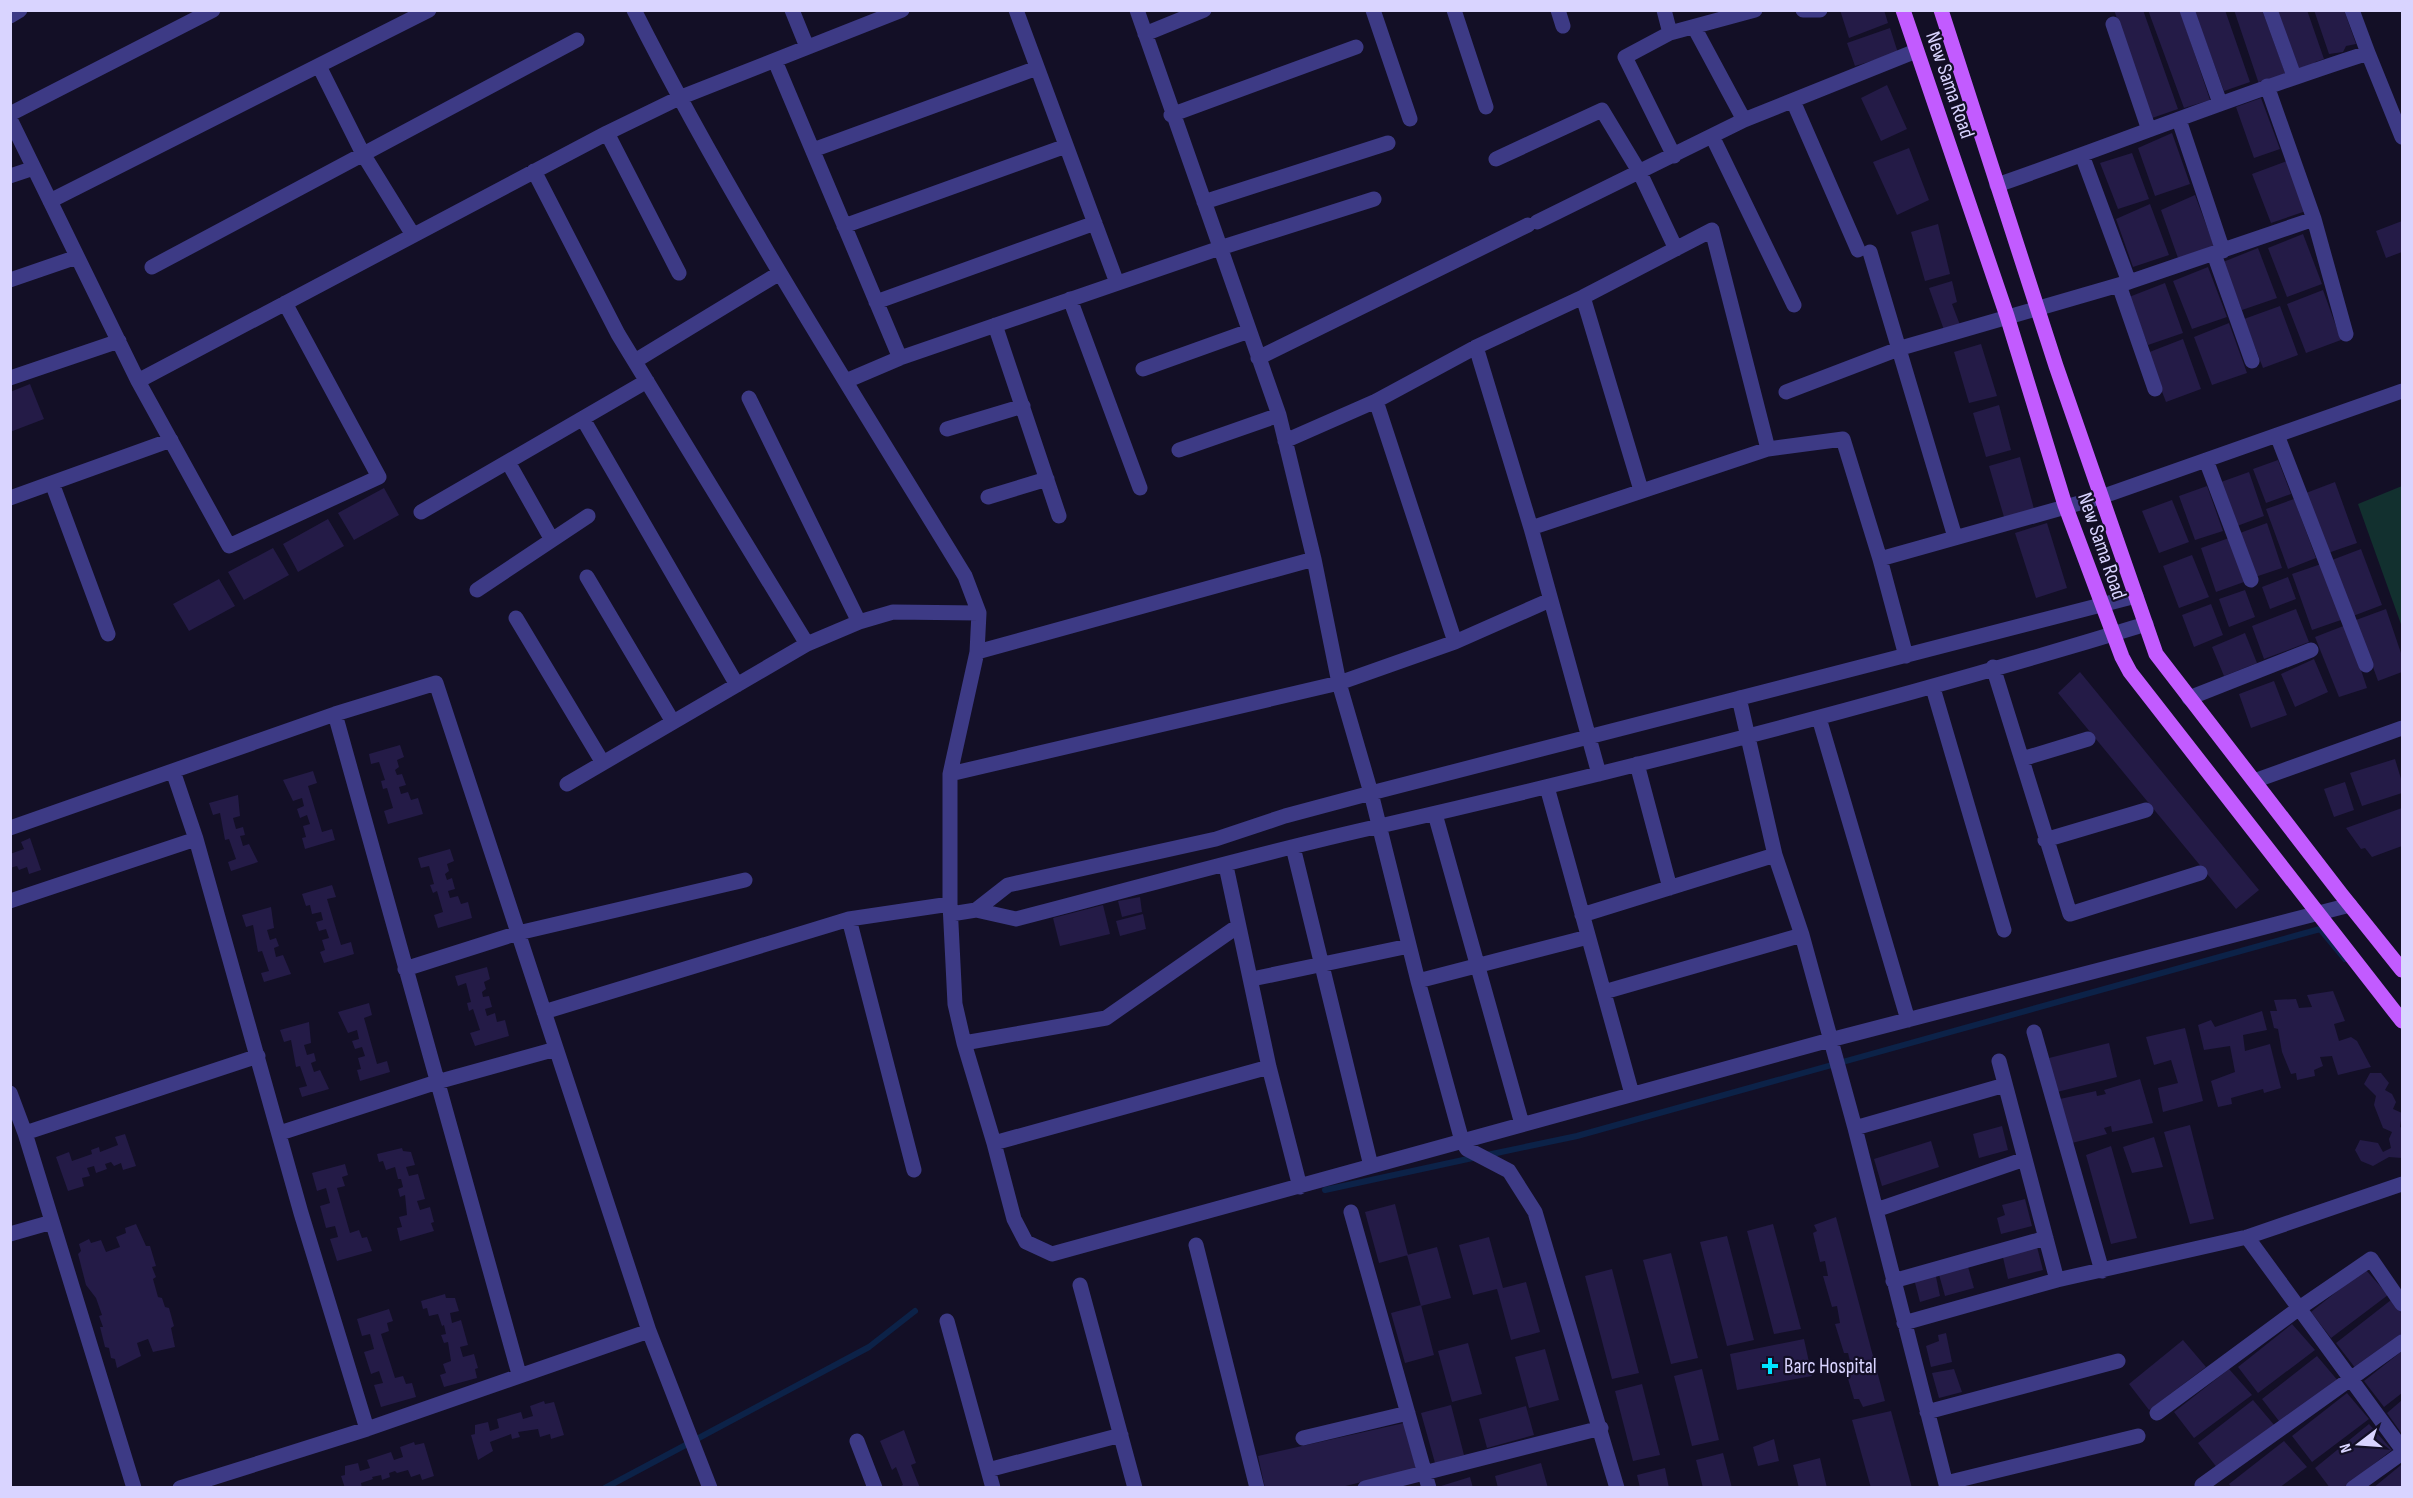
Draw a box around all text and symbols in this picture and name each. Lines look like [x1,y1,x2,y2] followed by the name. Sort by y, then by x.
[1920,28,1980,142] street label: New Sama Road
[2072,489,2132,603] street label: New Sama Road
[1784,1354,1877,1379] place label: Barc Hospital
[1761,1357,1779,1375] marker: Barc Hospital
[2329,1414,2389,1474] north arrow
[2336,1441,2356,1455] text: N

